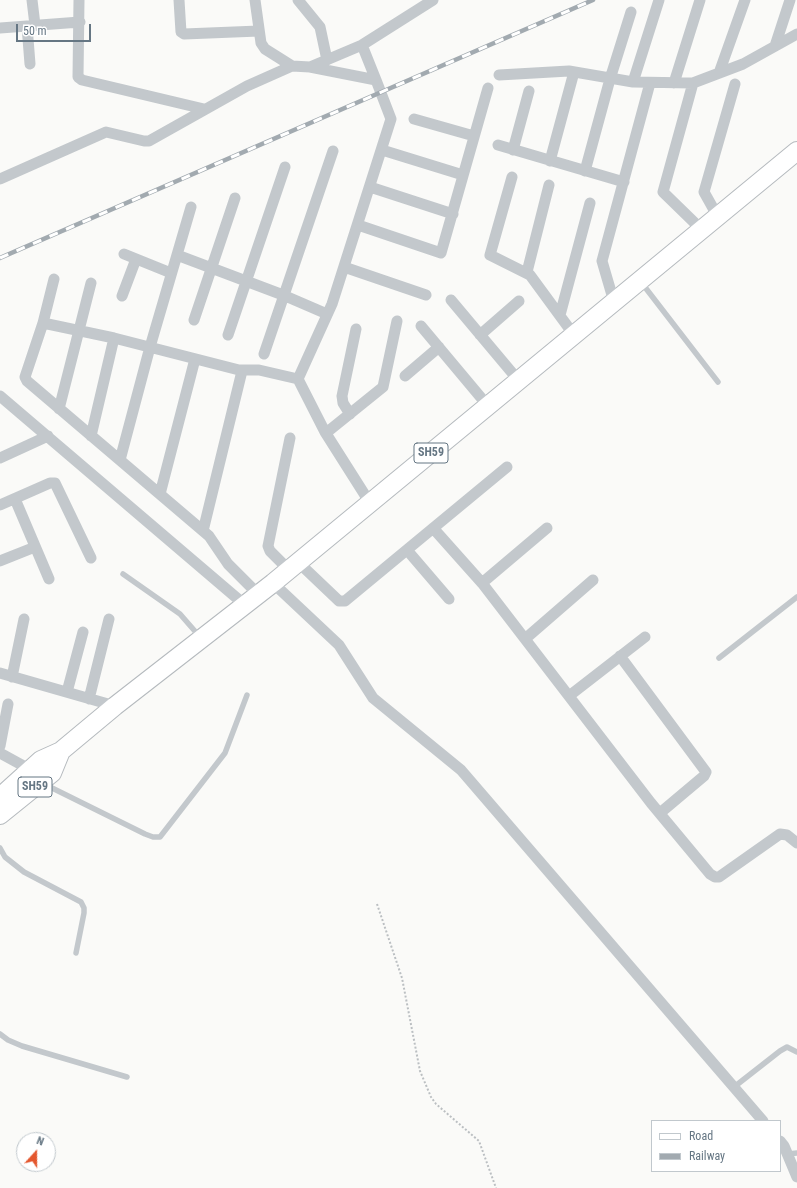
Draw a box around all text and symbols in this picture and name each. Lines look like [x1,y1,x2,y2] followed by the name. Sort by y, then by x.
[18,16,93,42] scale bar
[23,24,47,38] text: 50 m
[414,443,448,463] road number: SH59
[18,777,52,797] road number: SH59
[651,1120,781,1172] legend
[689,1129,713,1143] text: Road
[16,1132,56,1172] north arrow
[35,1134,46,1149] text: N
[689,1149,725,1163] text: Railway

